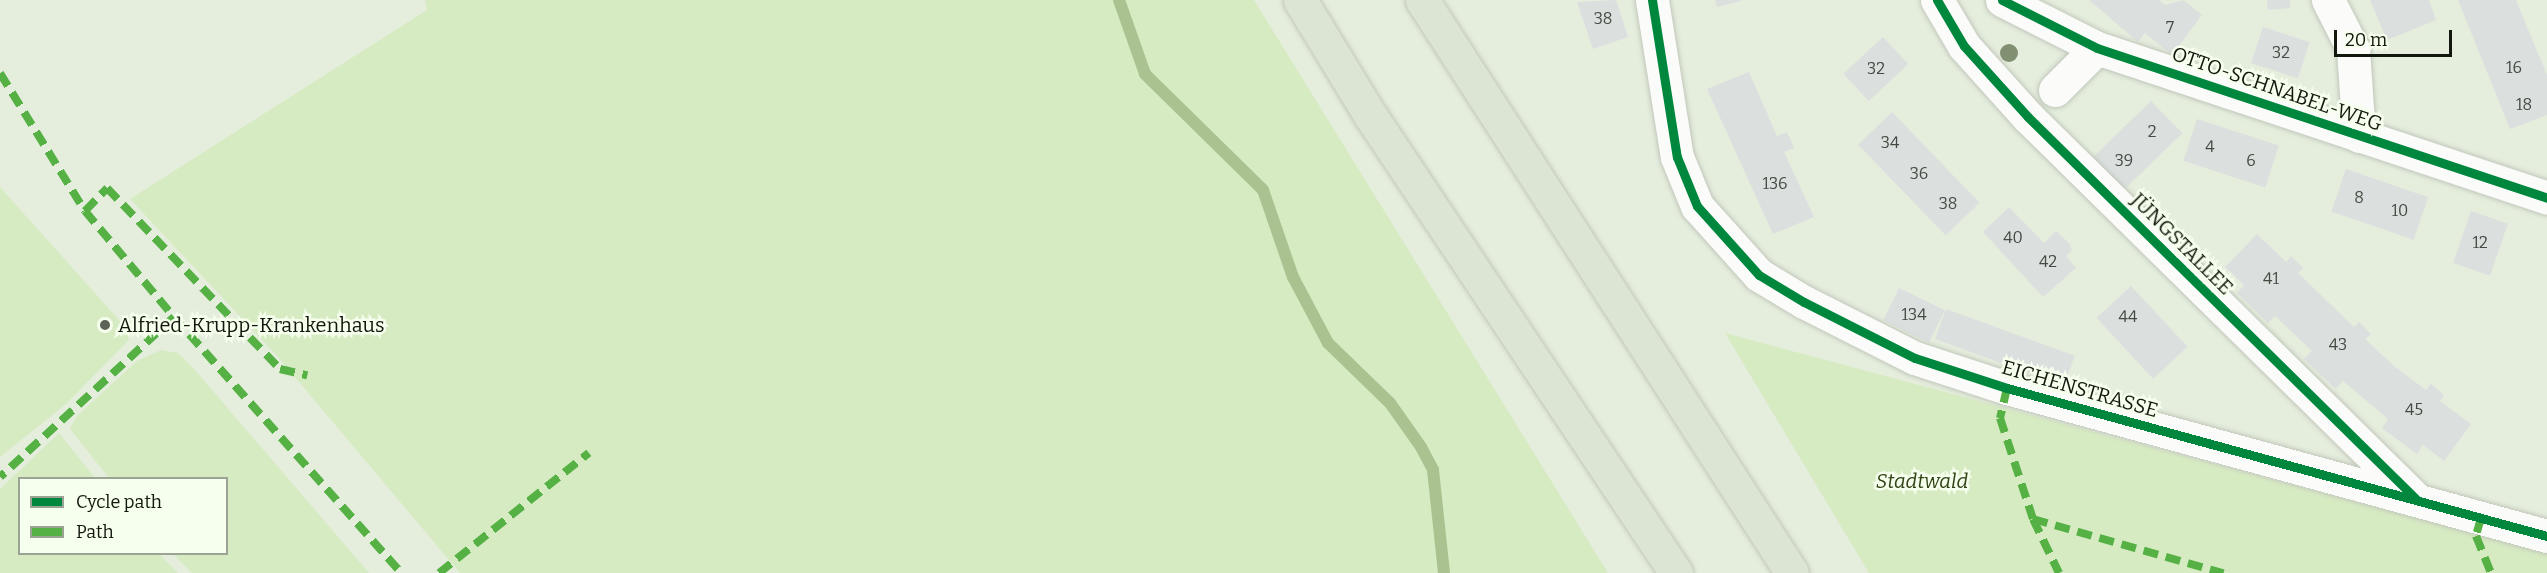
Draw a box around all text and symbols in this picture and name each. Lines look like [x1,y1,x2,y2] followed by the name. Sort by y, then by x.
[1594,9,1612,29] house number: 38
[2166,18,2174,38] house number: 7
[2337,18,2456,56] scale bar
[2345,29,2387,51] text: 20 m
[2169,42,2385,136] street label: OTTO-SCHNABEL-WEG
[2272,43,2290,63] house number: 32
[2506,58,2522,78] house number: 16
[1867,59,1885,79] house number: 32
[2516,95,2532,115] house number: 18
[2148,122,2156,142] house number: 2
[1881,133,1899,153] house number: 34
[2205,137,2215,157] house number: 4
[2115,151,2133,171] house number: 39
[2246,151,2256,171] house number: 6
[1910,164,1928,184] house number: 36
[1762,174,1788,194] house number: 136
[2126,188,2238,300] street label: JÜNGSTALLEE
[2354,188,2364,208] house number: 8
[1939,194,1957,214] house number: 38
[2392,201,2408,221] house number: 10
[2003,228,2023,248] house number: 40
[2472,233,2488,253] house number: 12
[2039,252,2057,272] house number: 42
[2263,269,2279,289] house number: 41
[1902,305,1926,325] house number: 134
[2119,307,2137,327] house number: 44
[118,313,385,337] place label: Alfried-Krupp-Krankenhaus
[96,316,114,334] marker: Alfried-Krupp-Krankenhaus
[2329,335,2347,355] house number: 43
[1999,355,2161,423] street label: EICHENSTRASSE
[2405,400,2423,420] house number: 45
[1876,469,1968,493] park label: Stadtwald
[18,477,228,555] legend
[76,491,162,513] text: Cycle path
[76,521,114,543] text: Path

